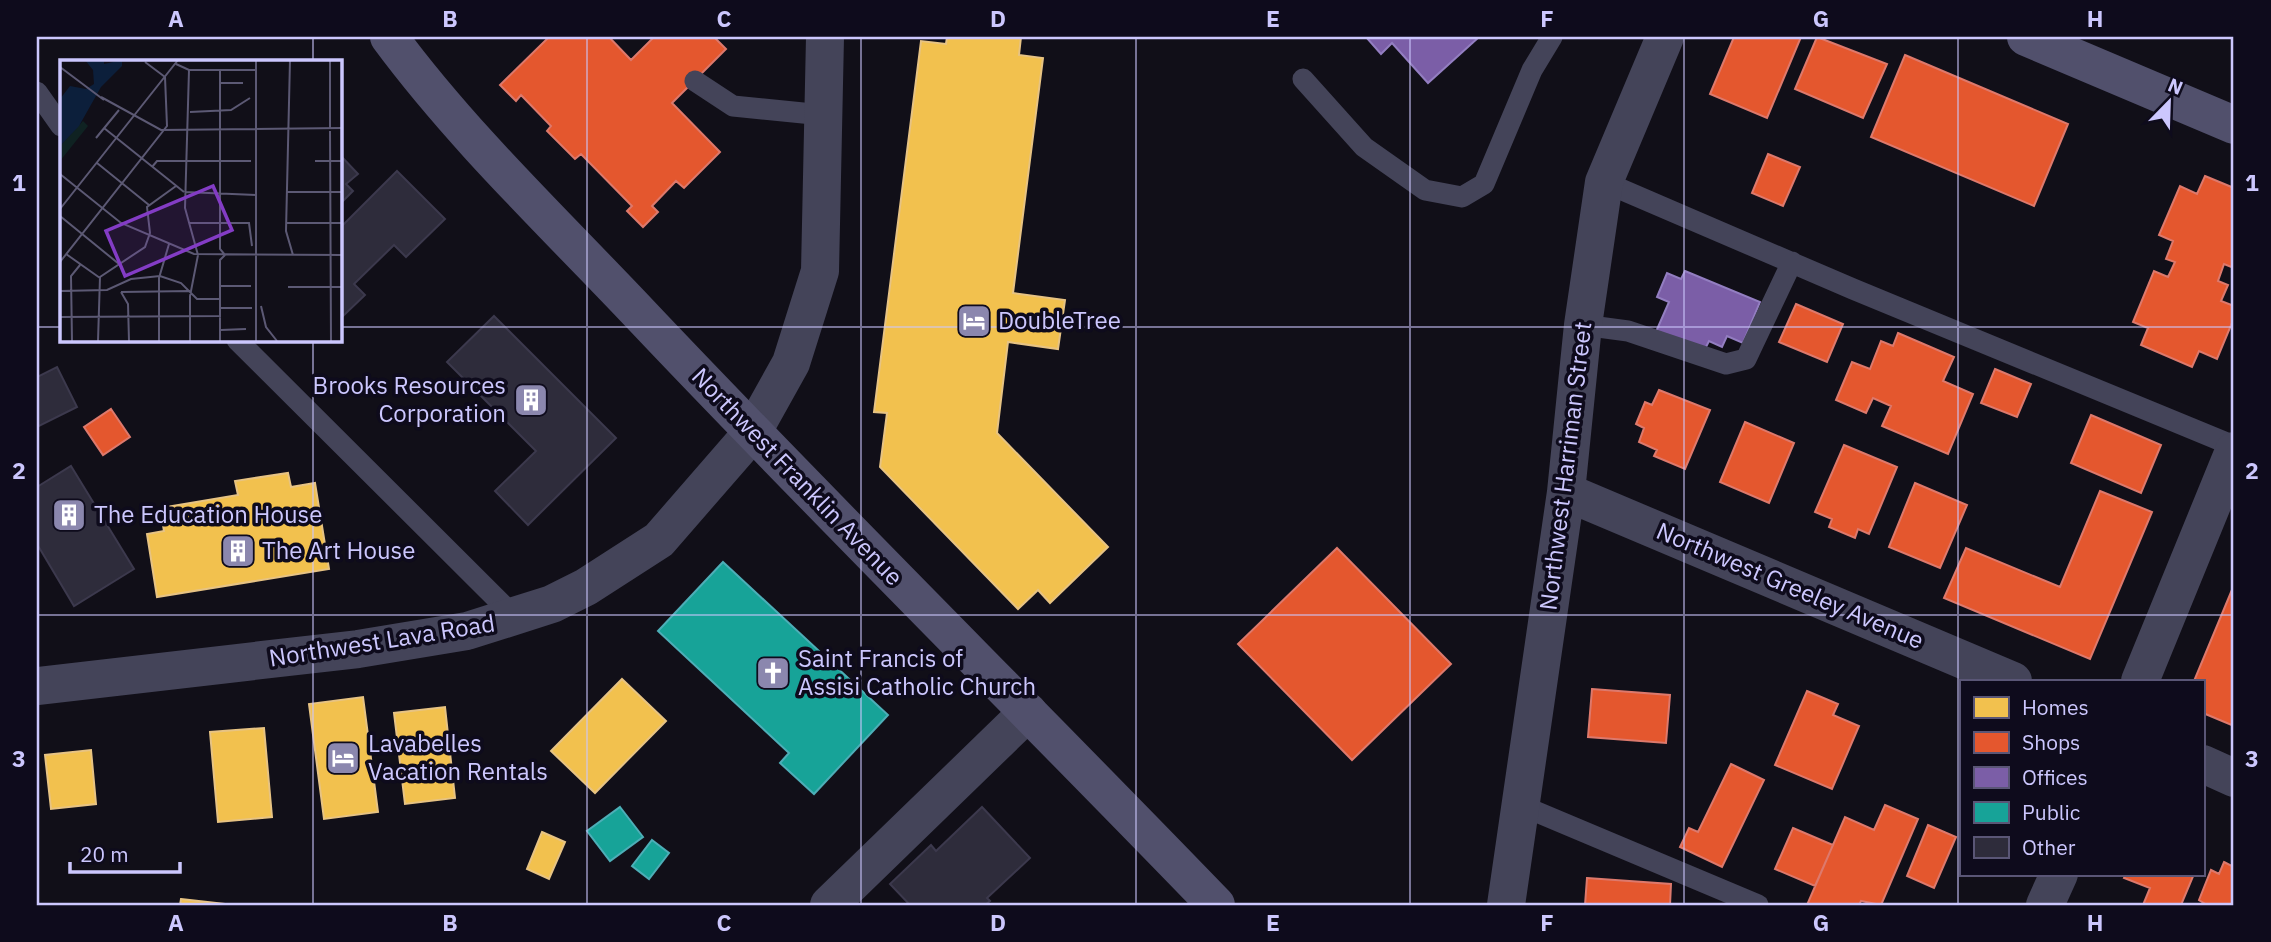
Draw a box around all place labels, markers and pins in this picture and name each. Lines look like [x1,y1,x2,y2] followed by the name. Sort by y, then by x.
[955,302,993,340] hotel icon: DoubleTree
[998,304,1121,336] place label: DoubleTree
[313,369,506,429] place label: Brooks Resources Corporation
[512,381,550,419] building icon: Brooks Resources Corporation
[50,496,88,534] building icon: The Education House
[94,498,322,530] place label: The Education House
[219,532,257,570] building icon: The Art House
[262,534,415,566] place label: The Art House
[798,642,1036,702] place label: Saint Francis of Assisi Catholic Church
[754,654,792,692] church icon: Saint Francis of Assisi Catholic Church
[368,727,548,787] place label: Lavabelles Vacation Rentals
[324,739,362,777] hotel icon: Lavabelles Vacation Rentals

